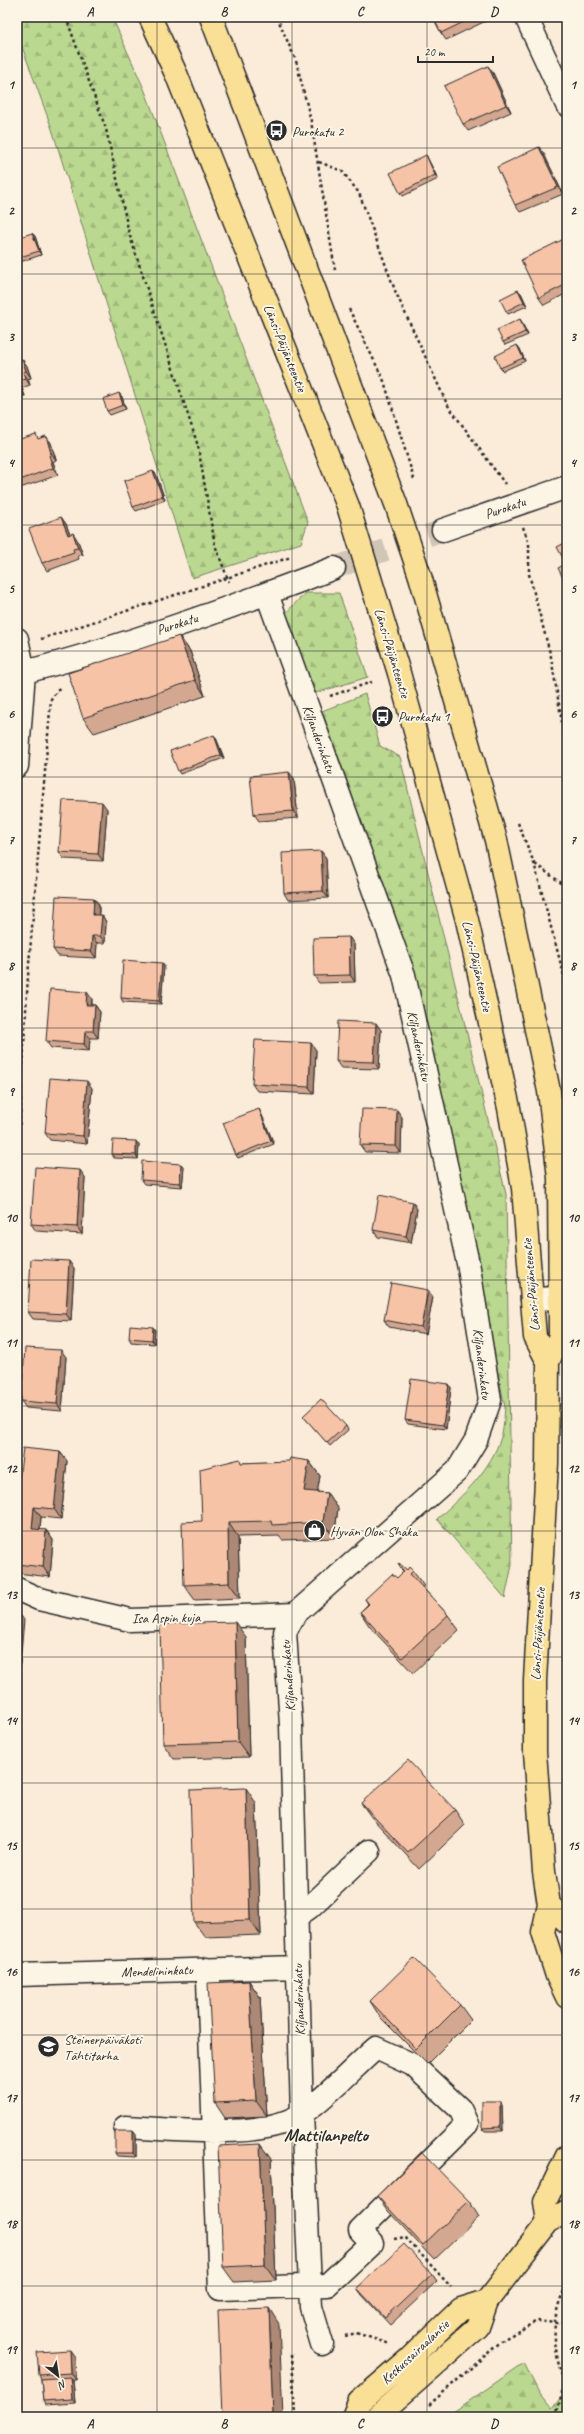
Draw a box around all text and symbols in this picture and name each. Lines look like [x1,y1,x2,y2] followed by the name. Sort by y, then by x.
[87,4,95,20] text: A
[221,4,229,20] text: B
[357,4,365,20] text: C
[490,4,499,20] text: D
[418,38,493,64] scale bar
[424,44,446,60] text: 20 m
[8,77,16,93] text: 1
[570,77,578,93] text: 1
[264,118,290,144] bus stop icon: Purokatu 2
[292,123,345,140] place label: Purokatu 2
[8,203,15,219] text: 2
[570,203,577,219] text: 2
[260,302,311,395] street label: Länsi-Päijänteentie
[8,329,15,345] text: 3
[570,329,577,345] text: 3
[8,455,16,471] text: 4
[570,455,578,471] text: 4
[482,493,528,523] street label: Purokatu
[8,581,15,597] text: 5
[570,581,577,597] text: 5
[370,606,414,701] street label: Länsi-Päijänteentie
[154,609,200,639] street label: Purokatu
[299,703,339,776] street label: Kiljanderinkatu
[369,703,395,729] bus stop icon: Purokatu 1
[8,706,15,722] text: 6
[570,706,577,722] text: 6
[398,708,450,725] place label: Purokatu 1
[8,832,15,848] text: 7
[570,832,577,848] text: 7
[458,919,496,1014] street label: Länsi-Päijänteentie
[8,958,16,974] text: 8
[570,958,578,974] text: 8
[403,1009,435,1083] street label: Kiljanderinkatu
[8,1084,15,1100] text: 9
[570,1084,577,1100] text: 9
[5,1210,18,1226] text: 10
[567,1210,580,1226] text: 10
[518,1237,544,1332] street label: Länsi-Päijänteentie
[469,1328,495,1401] street label: Kiljanderinkatu
[5,1335,19,1351] text: 11
[567,1335,581,1351] text: 11
[5,1461,18,1477] text: 12
[567,1461,580,1477] text: 12
[302,1518,328,1544] shop icon: Hyvän Olon Shaka
[330,1523,418,1540] place label: Hyvän Olon Shaka
[527,1586,549,1681] street label: Länsi-Päijänteentie
[5,1587,18,1603] text: 13
[567,1587,580,1603] text: 13
[132,1609,201,1627] street label: Isa Aspin kuja
[277,1639,299,1712] street label: Kiljanderinkatu
[5,1713,19,1729] text: 14
[567,1713,581,1729] text: 14
[5,1838,18,1854] text: 15
[567,1838,580,1854] text: 15
[121,1961,194,1981] street label: Mendelininkatu
[289,1963,309,2036] street label: Kiljanderinkatu
[5,1964,18,1980] text: 16
[567,1964,580,1980] text: 16
[64,2031,144,2064] place label: Steinerpäiväkoti Tähtitarha
[36,2034,62,2060] school or university icon: Steinerpäiväkoti Tähtitarha
[5,2090,18,2106] text: 17
[567,2090,580,2106] text: 17
[284,2124,370,2146] district label: Mattilanpelto
[5,2216,19,2232] text: 18
[567,2216,581,2232] text: 18
[377,2315,454,2388] street label: Keskussairaalantie
[5,2342,18,2358] text: 19
[567,2342,580,2358] text: 19
[38,2356,78,2396] north arrow
[55,2377,69,2394] text: N
[87,2416,95,2432] text: A
[221,2416,229,2432] text: B
[357,2416,365,2432] text: C
[490,2416,499,2432] text: D

